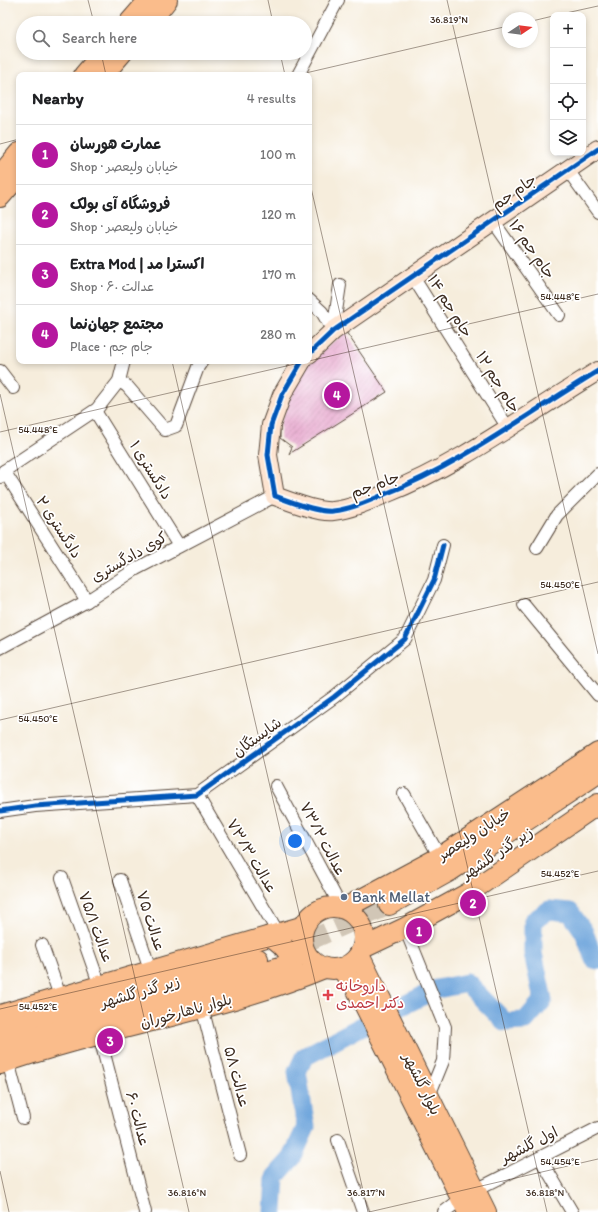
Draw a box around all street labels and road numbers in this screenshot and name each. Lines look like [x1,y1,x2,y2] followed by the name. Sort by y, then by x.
[488,170,541,216] street label: جام جم
[503,216,559,284] street label: ۱۶ جام جم
[421,271,476,342] street label: ۱۴ جام جم
[469,348,524,418] street label: ۱۲ جام جم
[126,437,176,503] street label: دادگستری ۱
[348,468,403,505] street label: جام جم
[32,493,86,561] street label: دادگستری ۲
[88,528,170,586] street label: کوی دادگستری
[229,713,285,761] street label: شایستگان
[296,799,350,879] street label: عدالت ۷۳/۲
[433,804,514,865] street label: خیابان ولیعصر
[223,816,281,896] street label: ۷۳/۳ عدالت
[457,823,536,884] street label: زیر گذر گلشهر
[133,888,169,954] street label: ۷۵ عدالت
[75,889,117,965] street label: ۷۵/۱ عدالت
[97,972,182,1012] street label: زیر گذر گلشهر
[138,990,234,1033] street label: بلوار ناهارخوران
[220,1044,254,1110] street label: عدالت ۵۸
[399,1049,445,1118] street label: بلوار گلشهر
[122,1090,154,1148] street label: عدالت ۶۰
[496,1123,561,1168] street label: اول گلشهر

